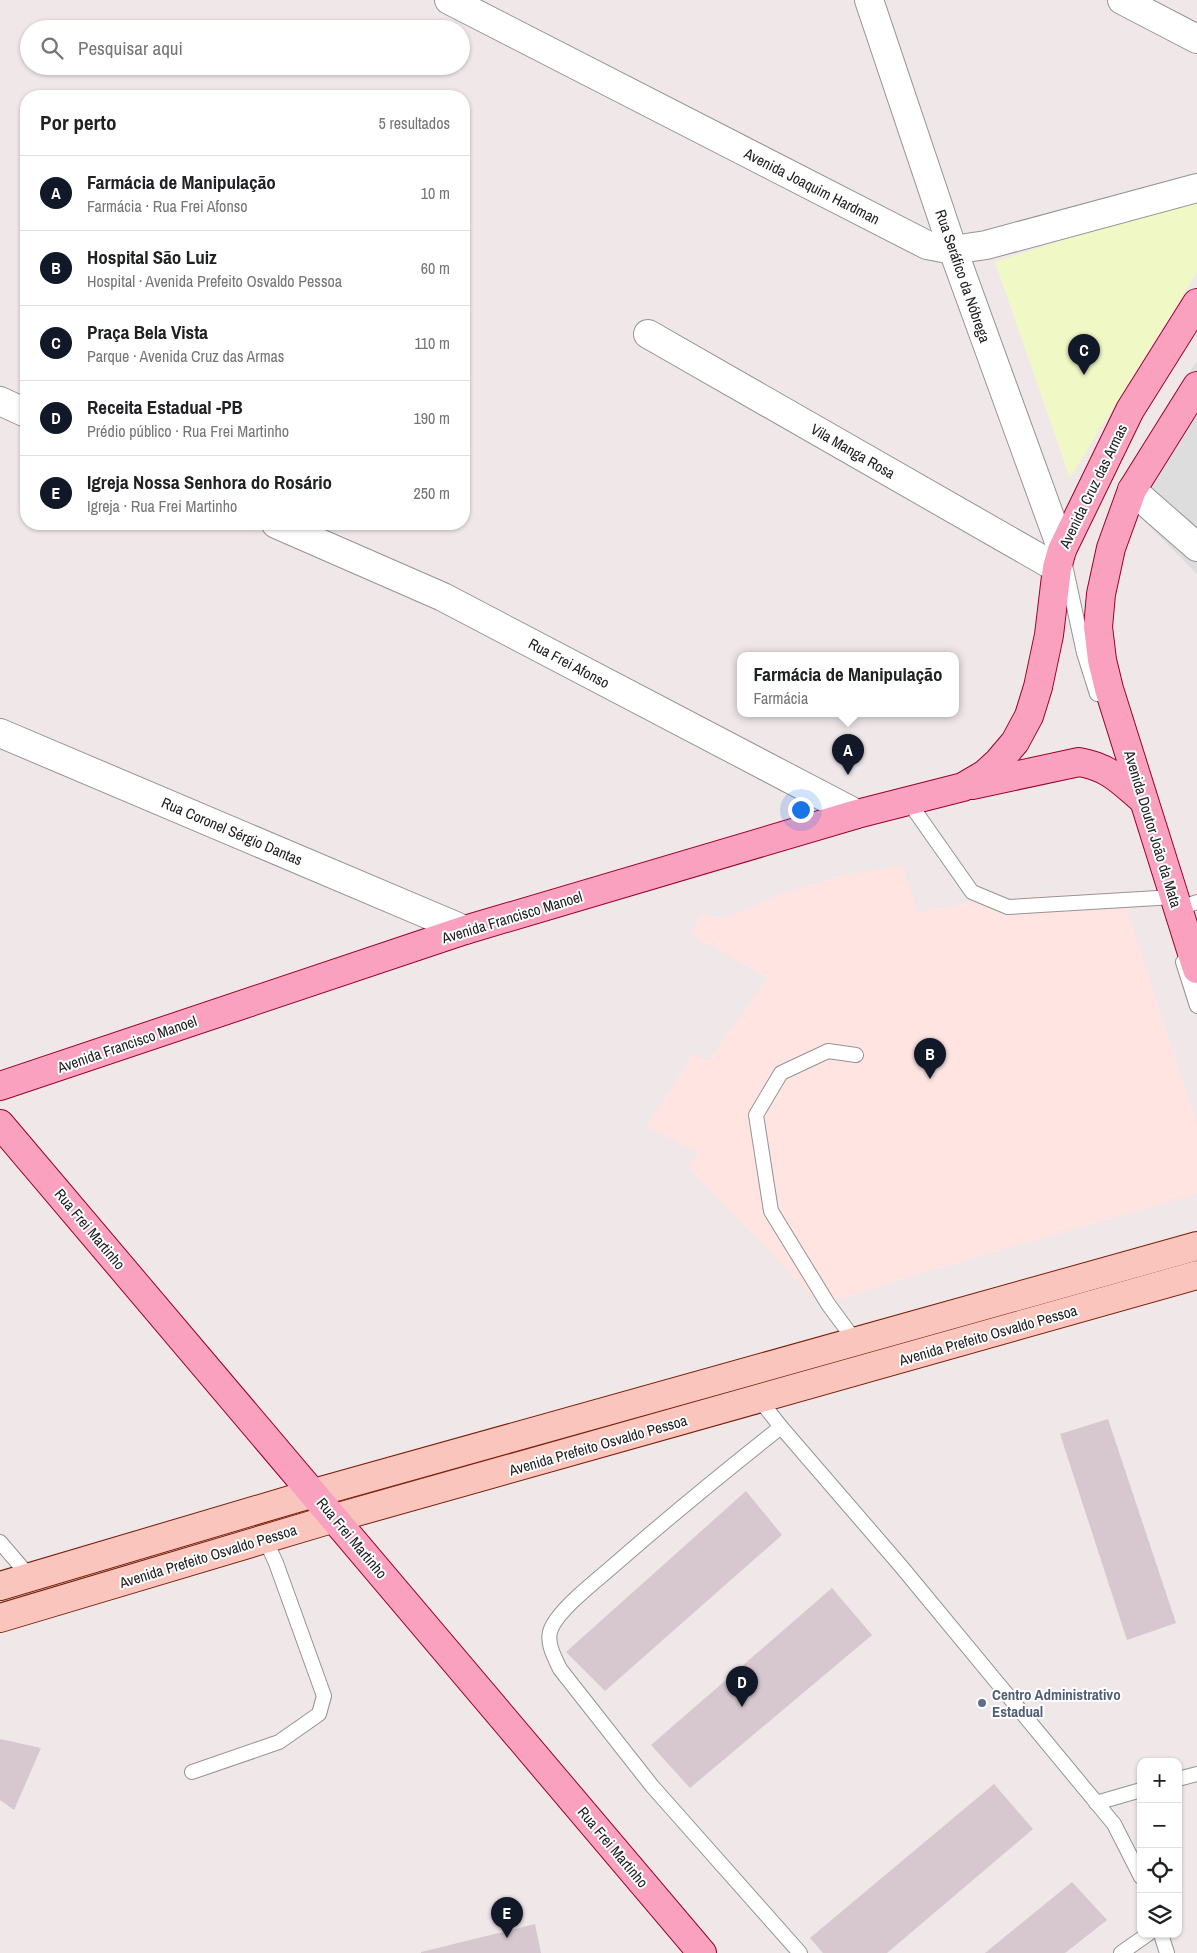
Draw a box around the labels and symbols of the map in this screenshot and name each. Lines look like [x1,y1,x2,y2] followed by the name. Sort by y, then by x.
[740,142,883,229] street label: Avenida Joaquim Hardman
[930,207,996,346] street label: Rua Seráfico da Nóbrega
[1068,334,1100,375] pin: C
[807,418,899,484] street label: Vila Manga Rosa
[1053,420,1132,553] street label: Avenida Cruz das Armas
[525,633,613,693] street label: Rua Frei Afonso
[832,734,864,775] pin: A
[1119,747,1187,910] street label: Avenida Doutor João da Mata
[158,792,306,870] street label: Rua Coronel Sérgio Dantas
[788,797,814,823] your location
[438,886,585,949] street label: Avenida Francisco Manoel
[54,1010,199,1078] street label: Avenida Francisco Manoel
[914,1038,946,1079] pin: B
[50,1184,130,1274] street label: Rua Frei Martinho
[896,1299,1080,1371] street label: Avenida Prefeito Osvaldo Pessoa
[506,1409,690,1481] street label: Avenida Prefeito Osvaldo Pessoa
[312,1493,392,1583] street label: Rua Frei Martinho
[116,1519,299,1593] street label: Avenida Prefeito Osvaldo Pessoa
[726,1666,758,1707] pin: D
[992,1684,1121,1722] place label: Centro Administrativo Estadual
[976,1697,988,1709] marker: Centro Administrativo Estadual
[573,1802,653,1892] street label: Rua Frei Martinho
[491,1897,523,1938] pin: E

